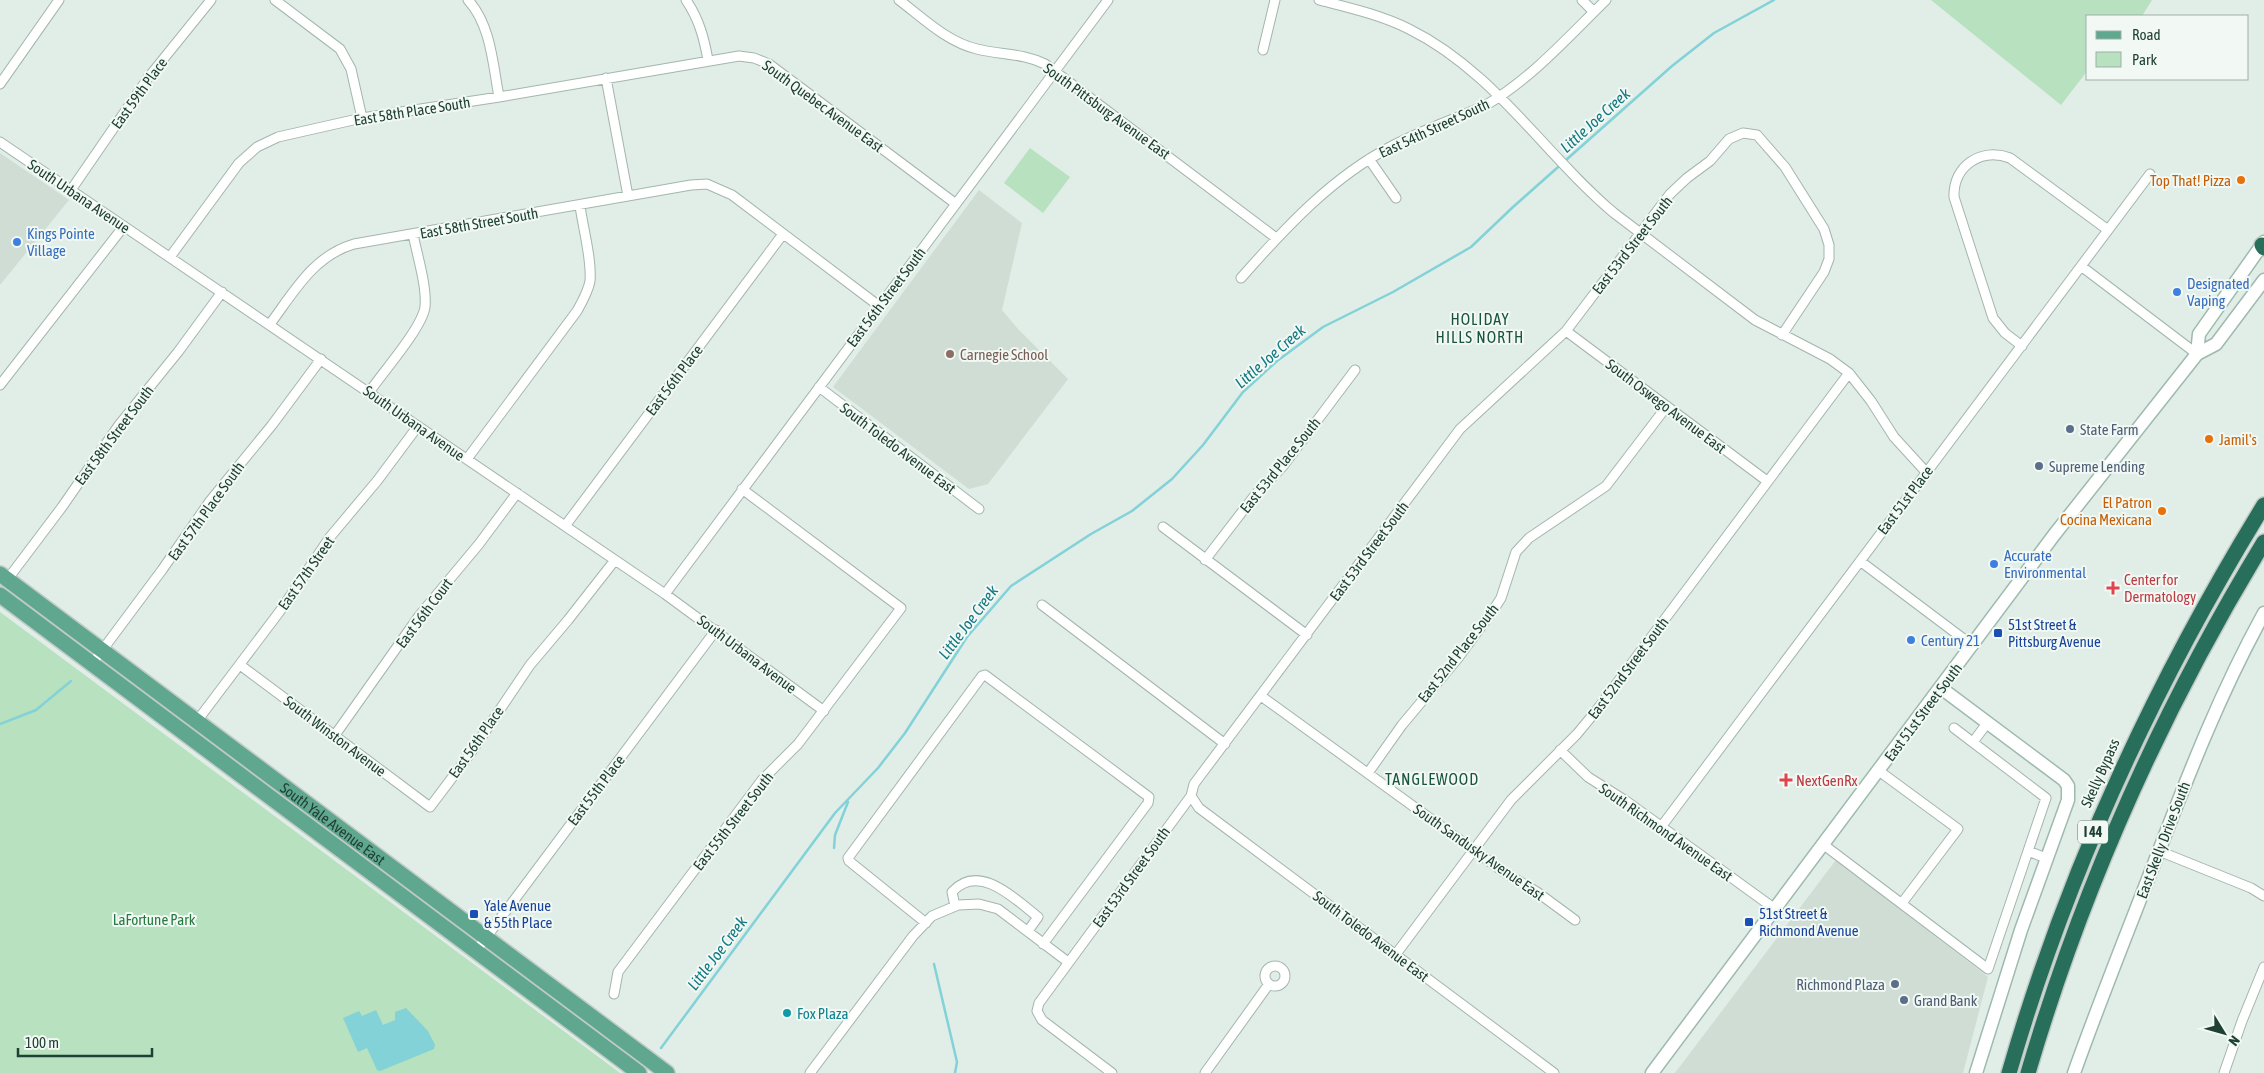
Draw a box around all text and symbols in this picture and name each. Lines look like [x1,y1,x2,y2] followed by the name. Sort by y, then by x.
[2086,15,2249,80] legend
[2132,26,2161,43] text: Road
[2132,51,2157,68] text: Park
[108,54,171,132] street label: East 59th Place
[759,56,887,156] street label: South Quebec Avenue East
[1040,59,1174,163] street label: South Pittsburg Avenue East
[1557,83,1634,156] water label: Little Joe Creek
[353,93,471,129] street label: East 58th Place South
[1376,95,1492,161] street label: East 54th Street South
[25,156,133,237] street label: South Urbana Avenue
[2150,172,2231,189] place label: Top That! Pizza
[2235,174,2247,186] marker: Top That! Pizza
[1588,193,1676,297] street label: East 53rd Street South
[418,204,540,242] street label: East 58th Street South
[27,225,95,259] place label: Kings Pointe Village
[11,236,23,248] marker: Kings Pointe Village
[843,244,929,350] street label: East 56th Street South
[2187,275,2250,309] place label: Designated Vaping
[2171,286,2183,298] marker: Designated Vaping
[1436,310,1524,346] district label: HOLIDAY HILLS NORTH
[1231,320,1310,391] water label: Little Joe Creek
[642,341,706,418] street label: East 56th Place
[960,346,1048,363] place label: Carnegie School
[944,348,956,360] marker: Carnegie School
[1603,355,1729,457] street label: South Oswego Avenue East
[71,382,157,488] street label: East 58th Street South
[360,382,468,464] street label: South Urbana Avenue
[837,399,959,497] street label: South Toledo Avenue East
[1236,414,1324,516] street label: East 53rd Place South
[2080,421,2139,438] place label: State Farm
[2064,423,2076,435] marker: State Farm
[2219,431,2257,448] place label: Jamil's
[2203,433,2215,445] marker: Jamil's
[165,458,247,564] street label: East 57th Place South
[2049,458,2145,475] place label: Supreme Lending
[2033,460,2045,472] marker: Supreme Lending
[1874,462,1936,538] street label: East 51st Place
[2060,494,2152,528] place label: El Patron Cocina Mexicana
[1326,498,1412,604] street label: East 53rd Street South
[2156,505,2168,517] marker: El Patron Cocina Mexicana
[274,533,338,613] street label: East 57th Street
[2004,547,2086,581] place label: Accurate Environmental
[1988,558,2000,570] marker: Accurate Environmental
[2124,571,2196,605] place label: Center for Dermatology
[392,575,456,651] street label: East 56th Court
[935,581,1002,662] water label: Little Joe Creek
[2106,581,2120,595] marker: Center for Dermatology
[1414,600,1502,706] street label: East 52nd Place South
[694,611,800,697] street label: South Urbana Avenue
[1584,614,1672,722] street label: East 52nd Street South
[2008,616,2101,650] place label: 51st Street & Pittsburg Avenue
[1992,627,2004,639] marker: 51st Street & Pittsburg Avenue
[1921,632,1980,649] place label: Century 21
[1905,634,1917,646] marker: Century 21
[1881,660,1965,764] street label: East 51st Street South
[281,692,389,780] street label: South Winston Avenue
[445,703,507,781] street label: East 56th Place
[2077,736,2123,810] street label: Skelly Bypass
[564,751,628,828] street label: East 55th Place
[689,769,777,873] street label: East 55th Street South
[1385,770,1479,788] district label: TANGLEWOOD
[1796,772,1858,789] place label: NextGenRx
[1780,774,1792,786] marker: NextGenRx
[277,779,389,868] street label: South Yale Avenue East
[1596,779,1736,885] street label: South Richmond Avenue East
[2133,779,2193,901] street label: East Skelly Drive South
[1410,800,1548,904] street label: South Sandusky Avenue East
[2078,820,2108,844] road number: I 44
[1089,824,1173,930] street label: East 53rd Street South
[1310,887,1432,985] street label: South Toledo Avenue East
[484,897,552,931] place label: Yale Avenue & 55th Place
[1759,905,1859,939] place label: 51st Street & Richmond Avenue
[468,908,480,920] marker: Yale Avenue & 55th Place
[113,911,196,928] park label: LaFortune Park
[684,912,751,993] water label: Little Joe Creek
[1743,916,1755,928] marker: 51st Street & Richmond Avenue
[1796,976,1885,993] place label: Richmond Plaza
[1889,978,1901,990] marker: Richmond Plaza
[1914,992,1978,1009] place label: Grand Bank
[1898,994,1910,1006] marker: Grand Bank
[797,1005,848,1022] place label: Fox Plaza
[781,1007,793,1019] marker: Fox Plaza
[2199,1008,2249,1058] north arrow
[18,1026,151,1058] scale bar
[2226,1033,2243,1049] text: N
[25,1034,59,1051] text: 100 m

